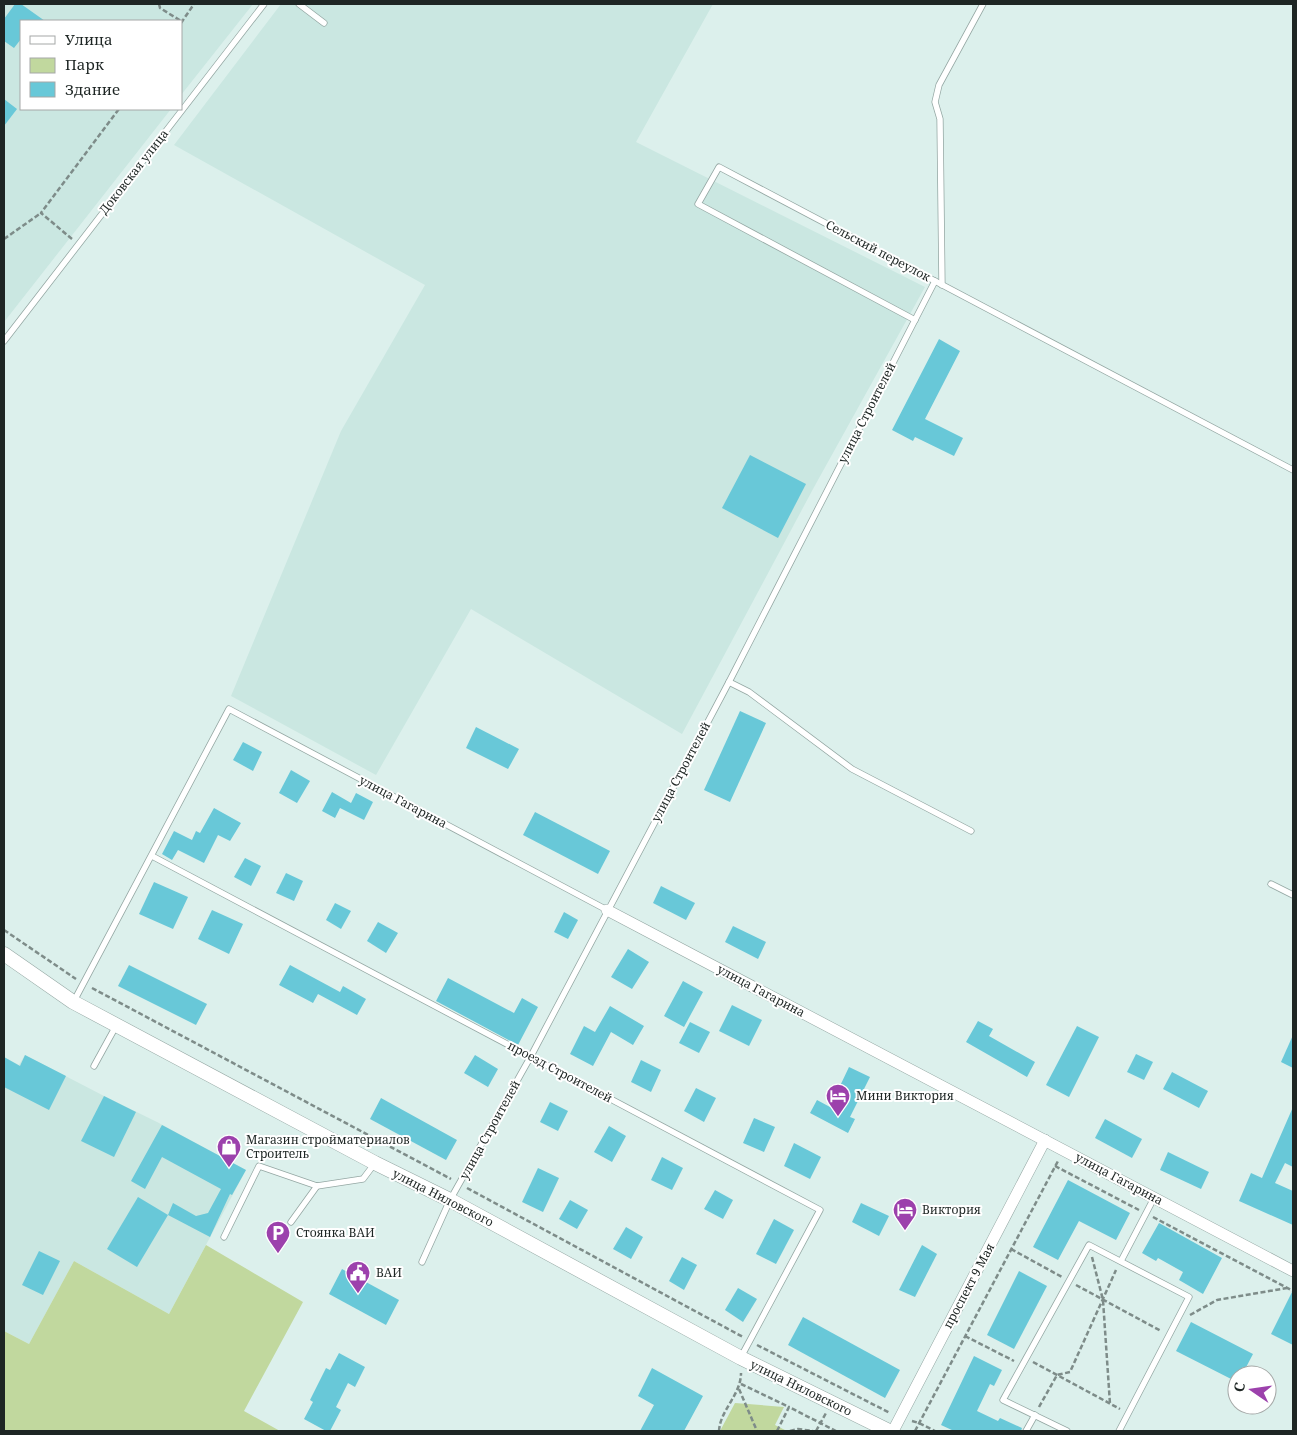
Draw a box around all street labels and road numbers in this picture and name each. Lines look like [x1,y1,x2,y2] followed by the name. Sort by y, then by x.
[95,126,172,218] street label: Доковская улица
[823,216,934,286] street label: Сельский переулок
[834,359,899,466] street label: улица Строителей
[647,719,714,825] street label: улица Строителей
[356,771,450,832] street label: улица Гагарина
[714,960,808,1021] street label: улица Гагарина
[505,1037,616,1106] street label: проезд Строителей
[455,1077,524,1183] street label: улица Строителей
[1072,1148,1166,1209] street label: улица Гагарина
[390,1165,497,1230] street label: улица Ниловского
[939,1240,998,1331] street label: проспект 9 Мая
[747,1356,855,1420] street label: улица Ниловского

